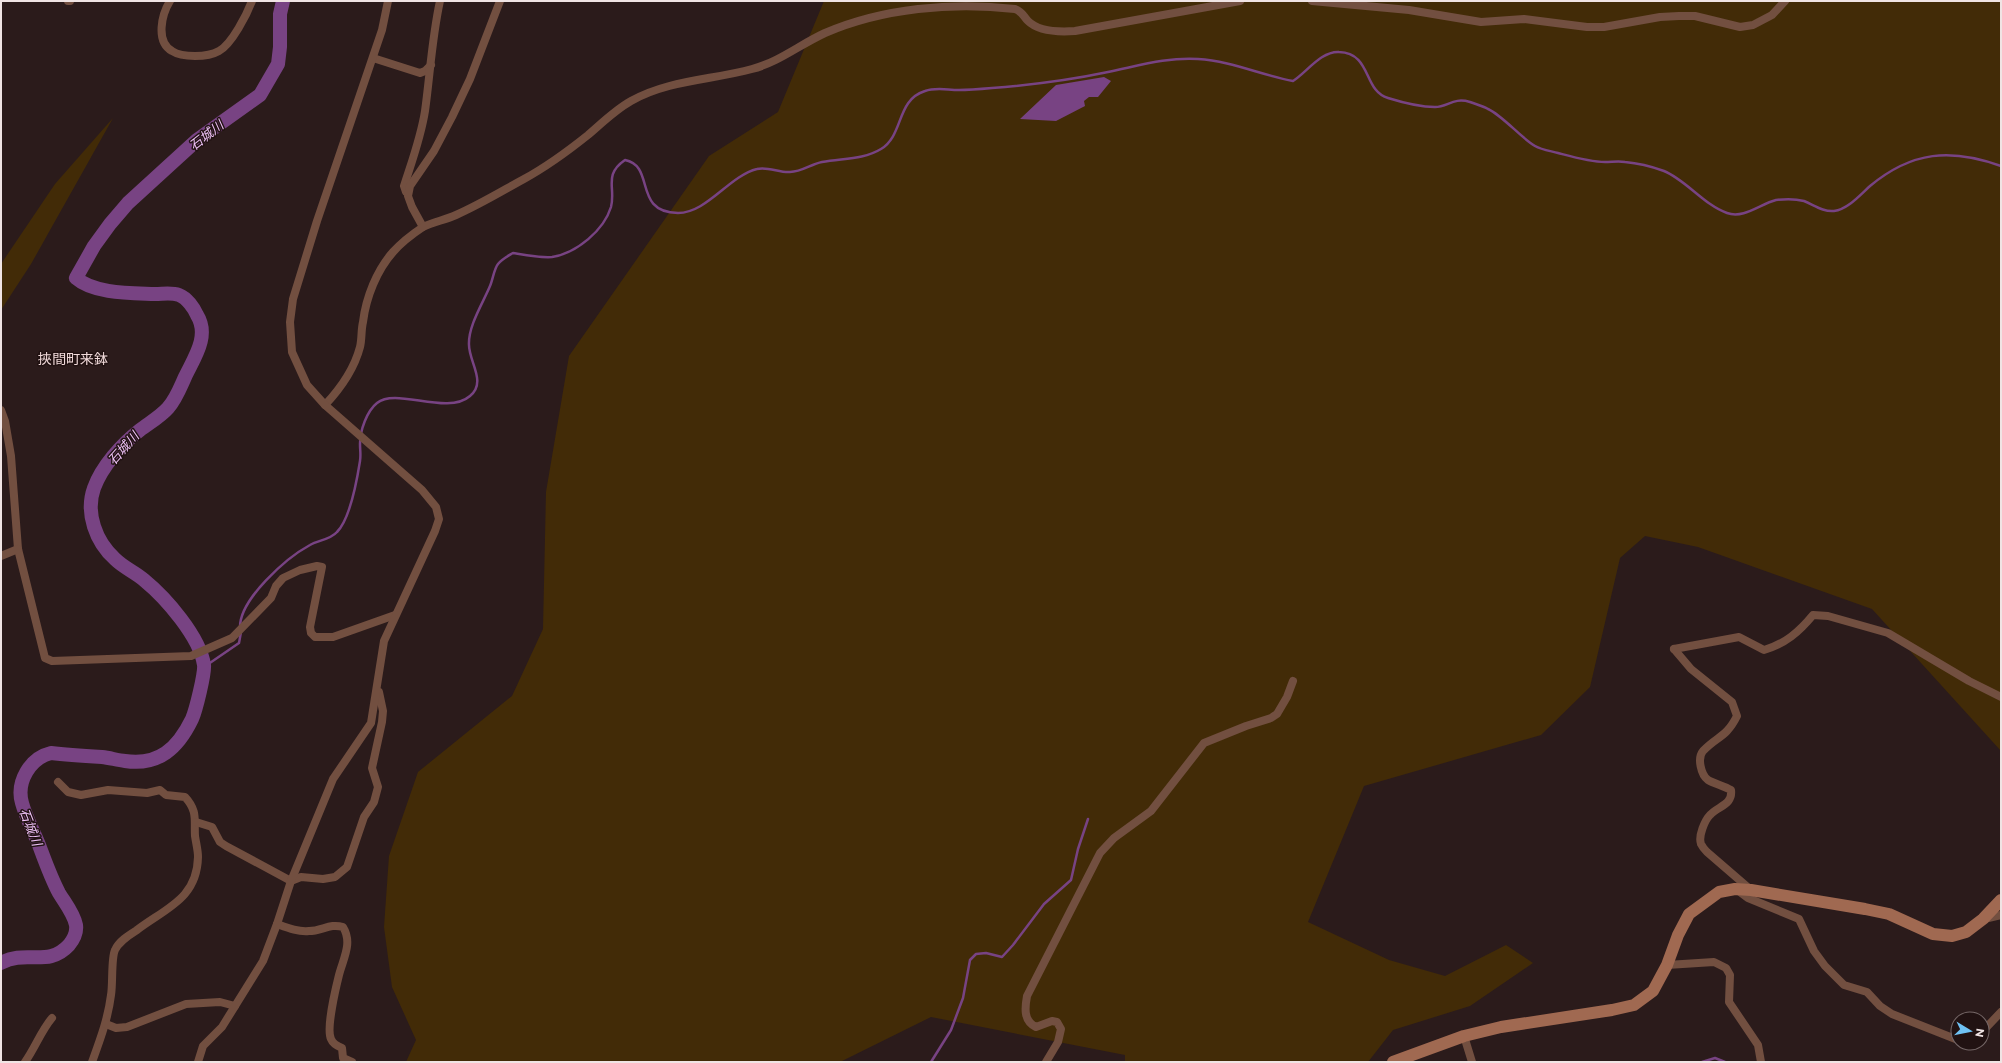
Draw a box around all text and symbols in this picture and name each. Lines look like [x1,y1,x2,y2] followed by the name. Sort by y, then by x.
[186,115,228,153] water label: 石城川
[38,350,108,368] district label: 挾間町来鉢
[104,427,143,468] water label: 石城川
[17,806,46,850] water label: 石城川
[1950,1011,1990,1051] north arrow
[1972,1027,1988,1038] text: N

